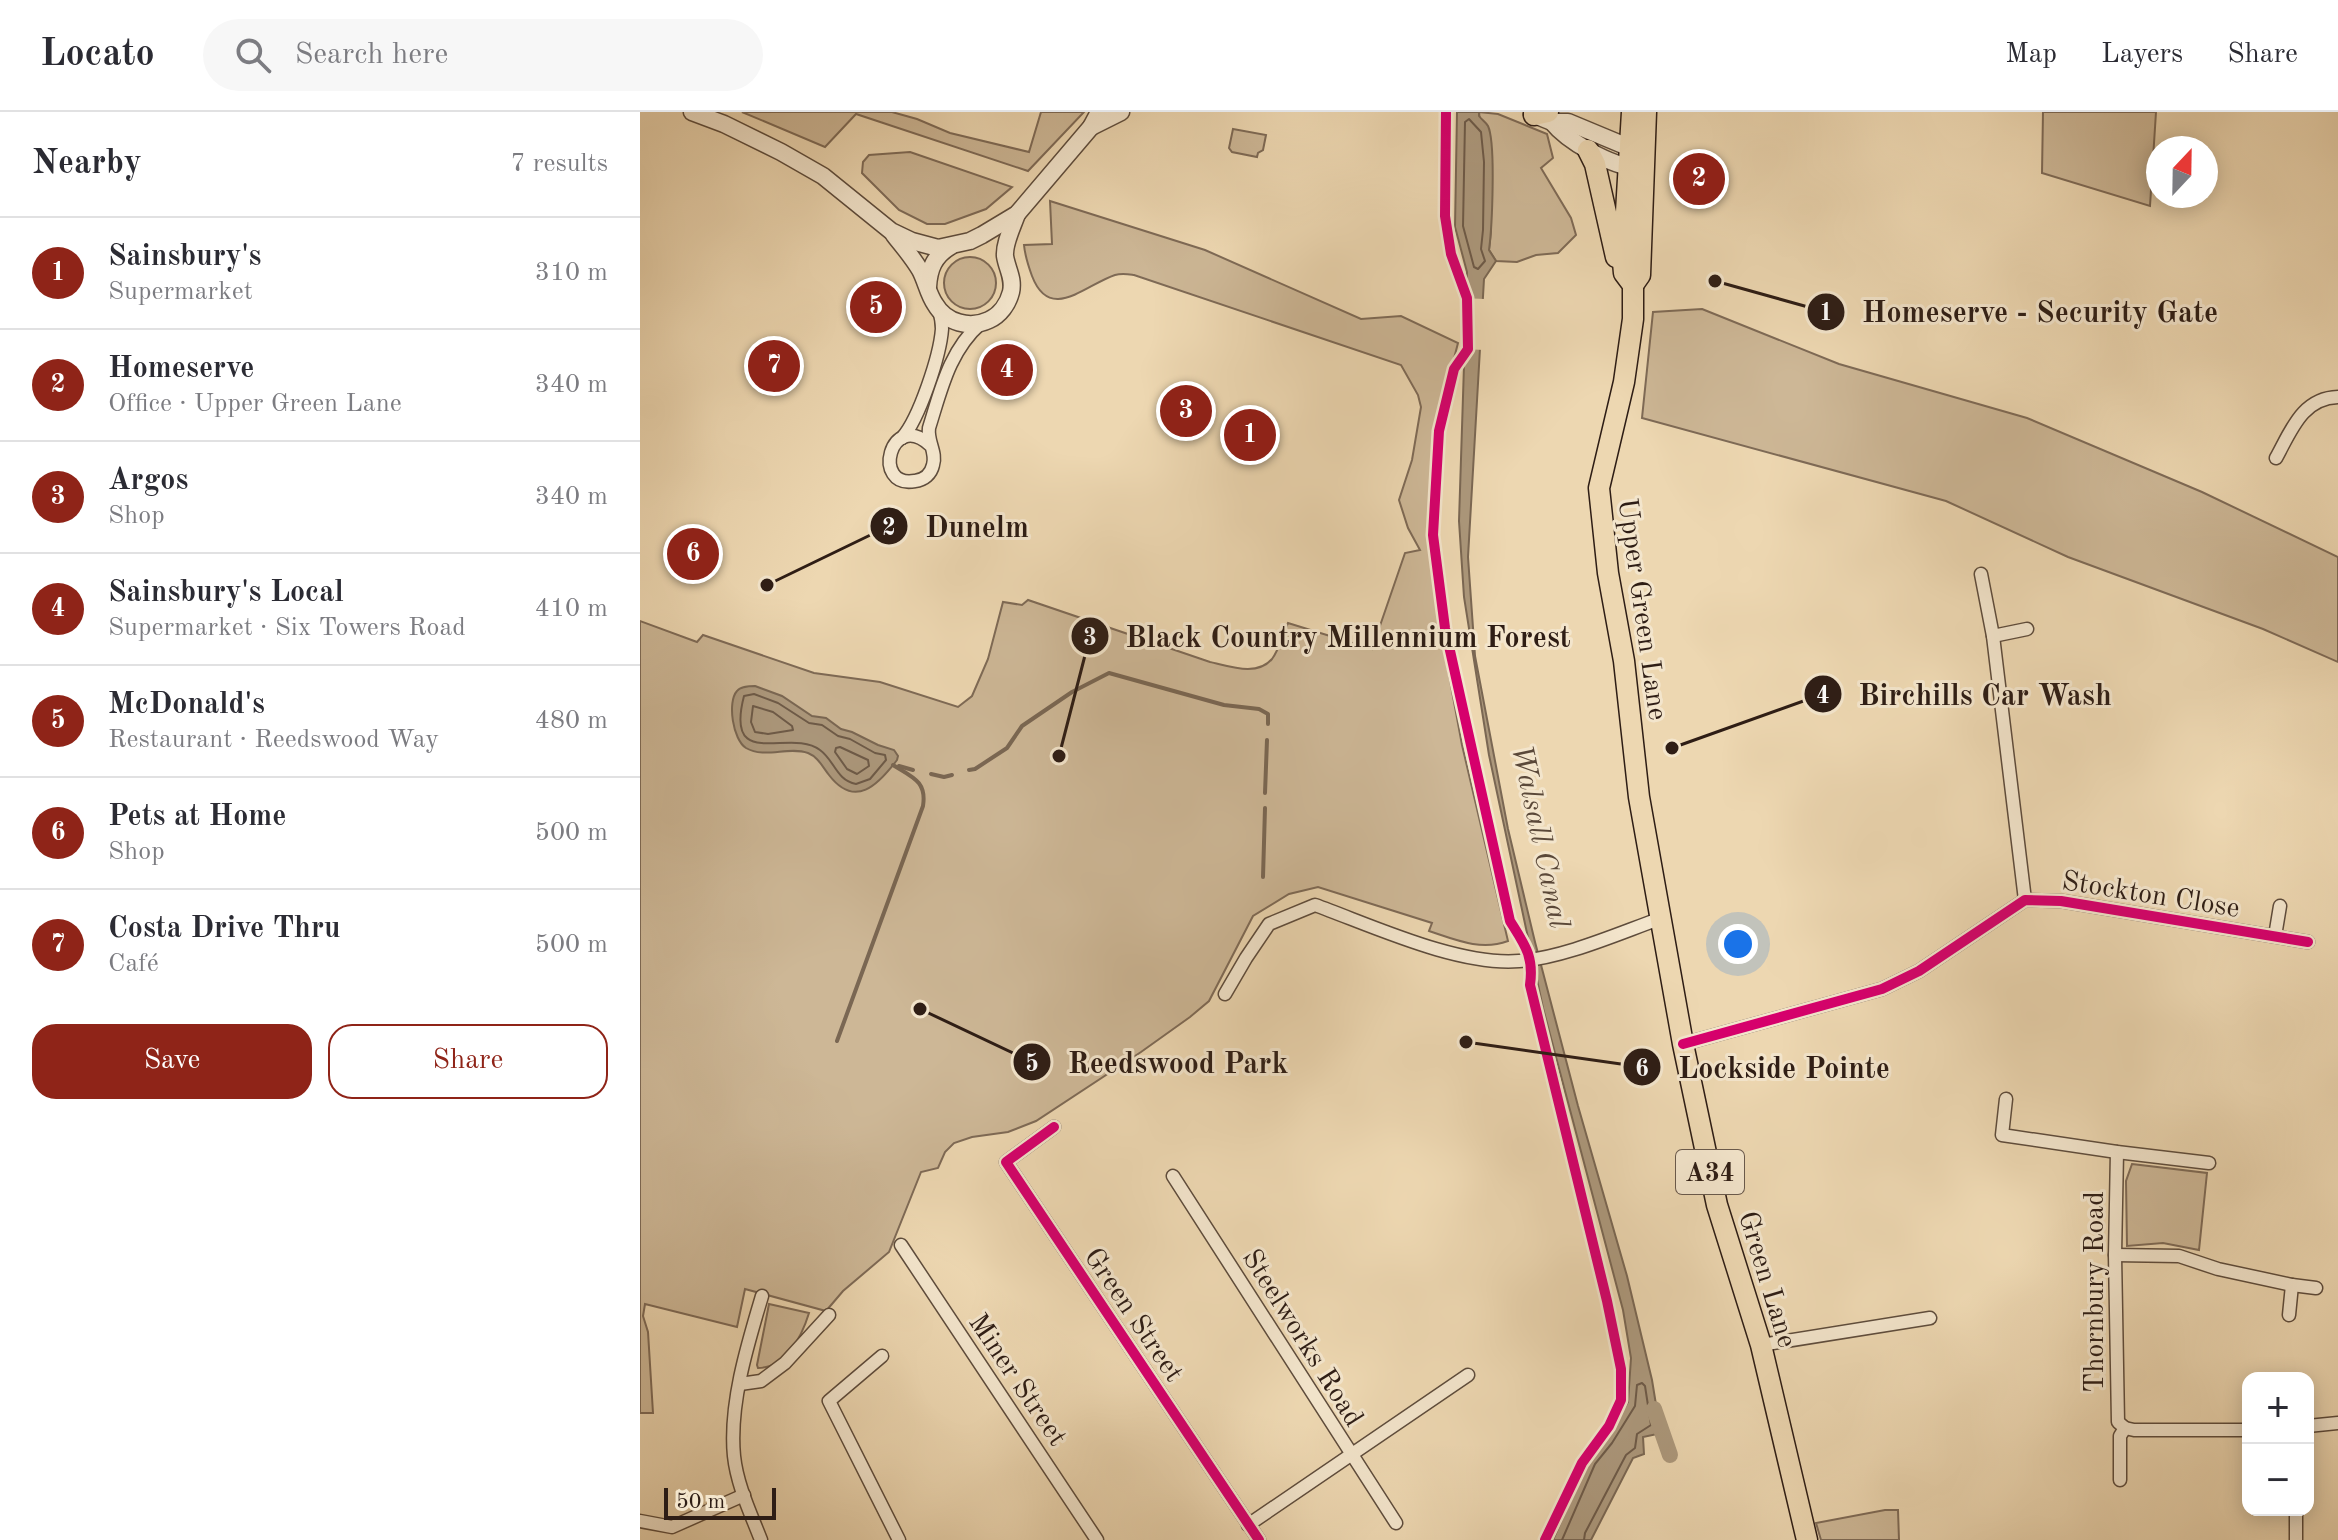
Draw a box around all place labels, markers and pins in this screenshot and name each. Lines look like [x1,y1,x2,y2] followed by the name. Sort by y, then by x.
[1673,149,1725,209] pin: 2
[850,277,902,337] pin: 5
[1806,285,2234,339] callout: Homeserve - Security Gate
[748,336,800,396] pin: 7
[981,340,1033,400] pin: 4
[1160,381,1212,441] pin: 3
[1224,405,1276,465] pin: 1
[869,499,1045,553] callout: Dunelm
[667,524,719,584] pin: 6
[1070,609,1587,663] callout: Black Country Millennium Forest
[1803,667,2128,721] callout: Birchills Car Wash
[1012,1035,1304,1089] callout: Reedswood Park
[1622,1040,1906,1094] callout: Lockside Pointe

